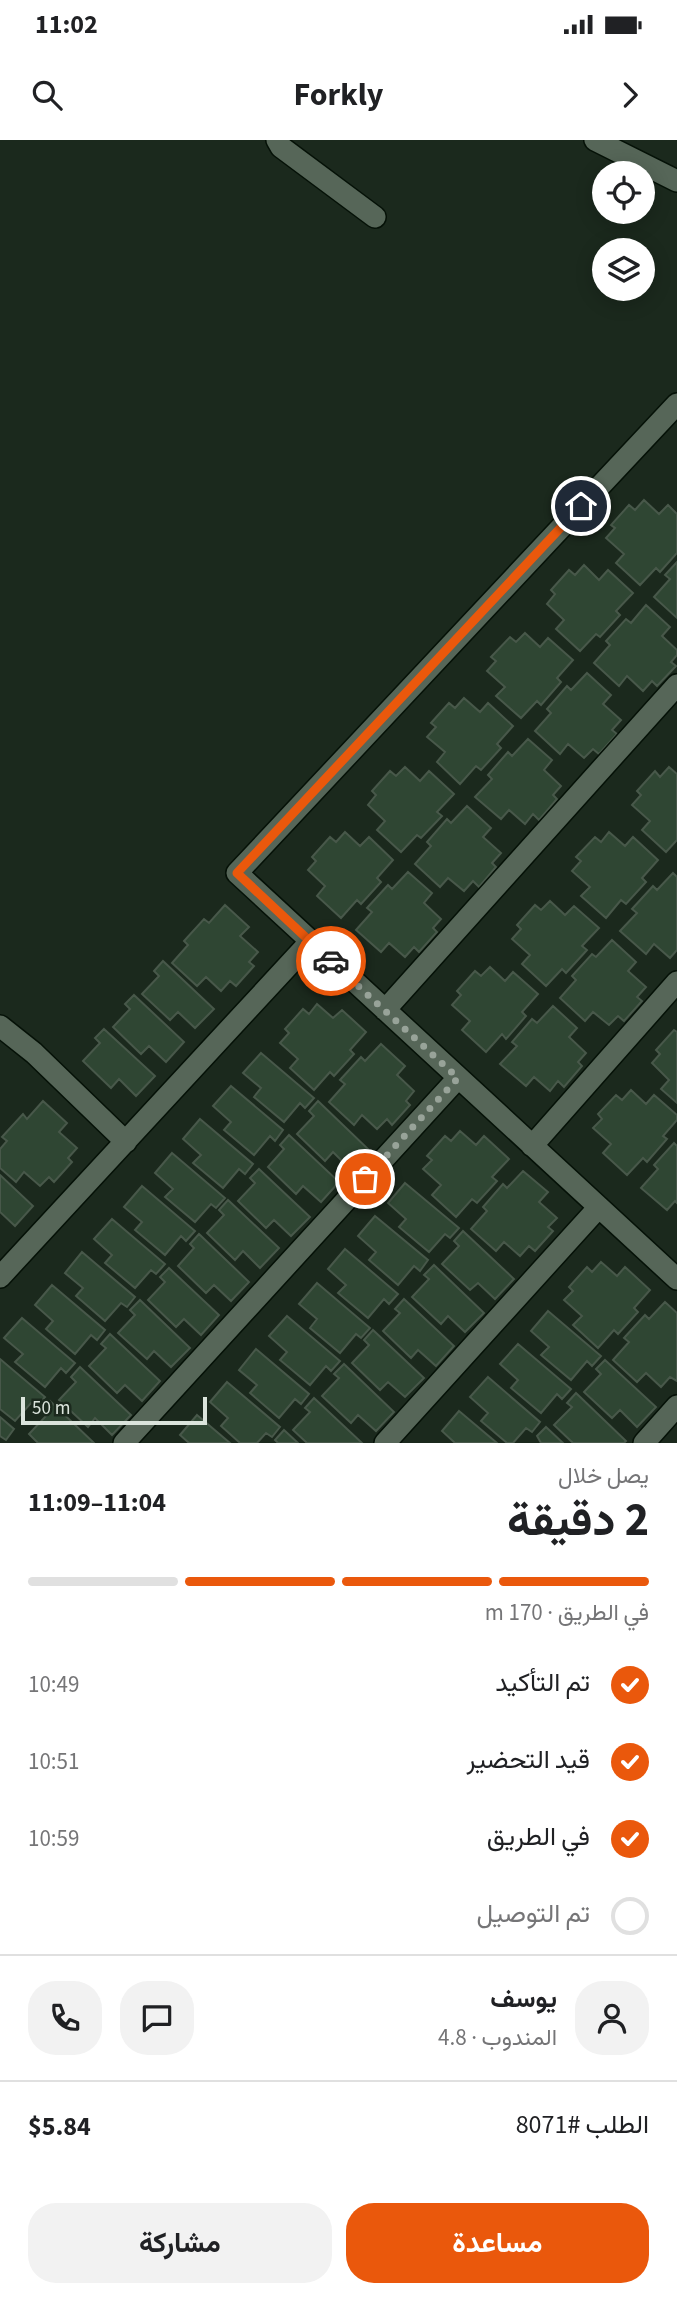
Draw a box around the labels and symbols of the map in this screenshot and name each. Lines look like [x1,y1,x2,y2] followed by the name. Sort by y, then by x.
[551,476,611,536] pin
[296,926,366,996] courier
[335,1149,395,1209] pin
[21,1394,206,1426] scale bar

